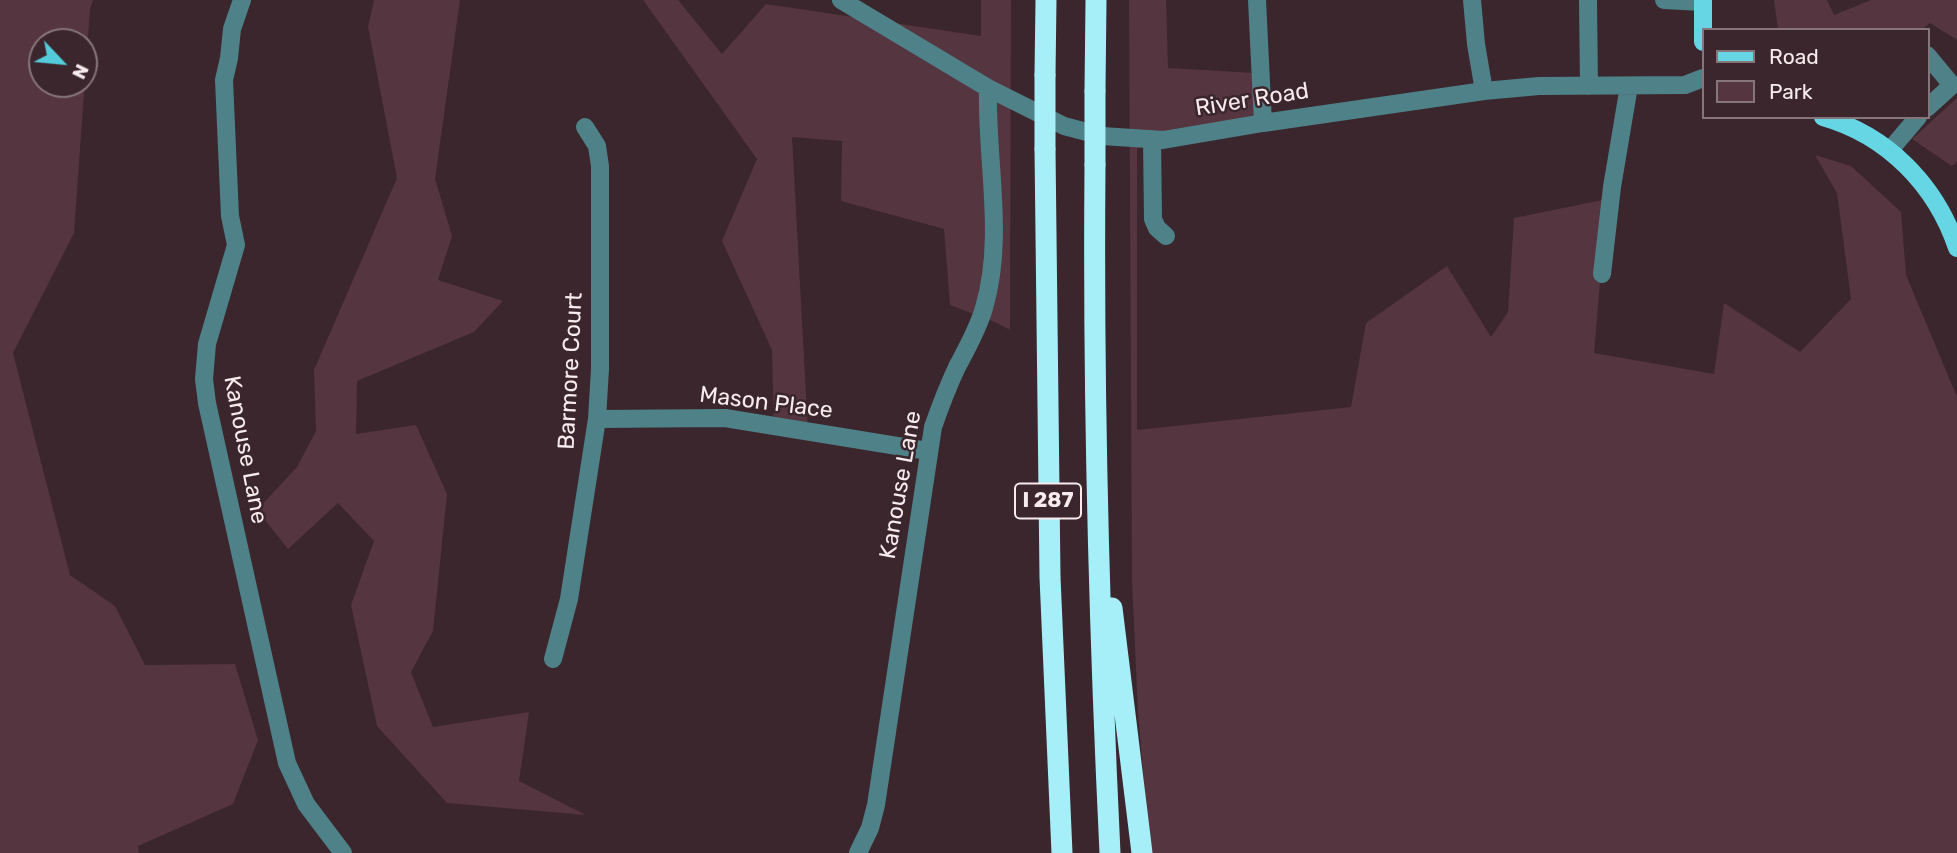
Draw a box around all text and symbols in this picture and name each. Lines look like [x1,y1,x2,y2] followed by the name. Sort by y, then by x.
[28,28,98,98] north arrow
[1702,28,1929,119] legend
[1769,44,1819,69] text: Road
[67,60,94,83] text: N
[1193,77,1311,123] street label: River Road
[1769,79,1813,104] text: Park
[553,292,589,450] street label: Barmore Court
[217,374,273,526] street label: Kanouse Lane
[698,381,834,425] street label: Mason Place
[874,409,928,561] street label: Kanouse Lane
[1015,484,1081,518] road number: I 287

